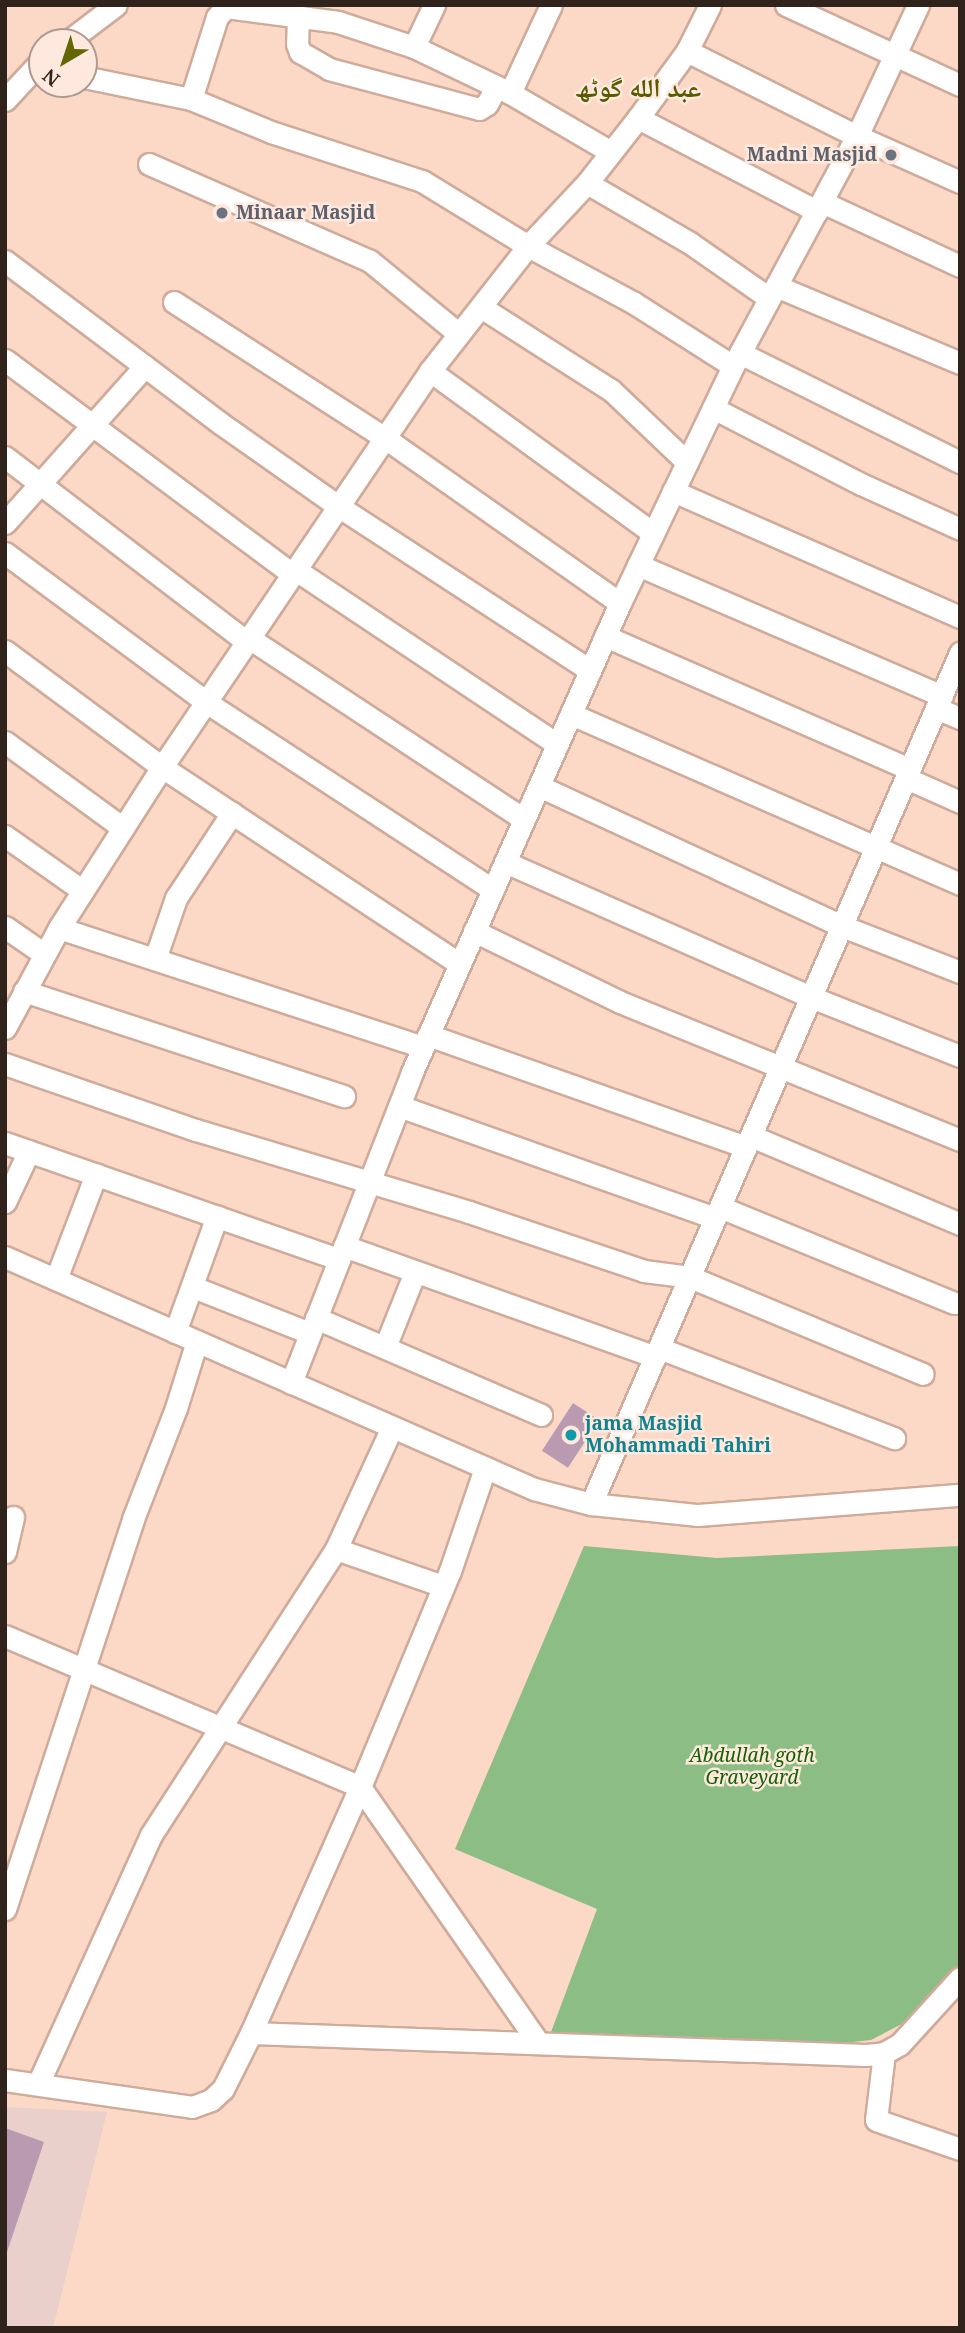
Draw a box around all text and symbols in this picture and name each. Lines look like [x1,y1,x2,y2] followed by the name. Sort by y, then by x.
[28,28,98,98] north arrow
[37,63,65,93] text: N
[575,72,701,104] district label: عبد الله گوٹھ
[747,144,877,166] place label: Madni Masjid
[883,147,899,163] marker: Madni Masjid
[236,202,375,224] place label: Minaar Masjid
[214,205,230,221] marker: Minaar Masjid
[585,1413,771,1457] place label: jama Masjid Mohammadi Tahiri
[563,1427,579,1443] marker: jama Masjid Mohammadi Tahiri
[689,1745,815,1789] park label: Abdullah goth Graveyard

